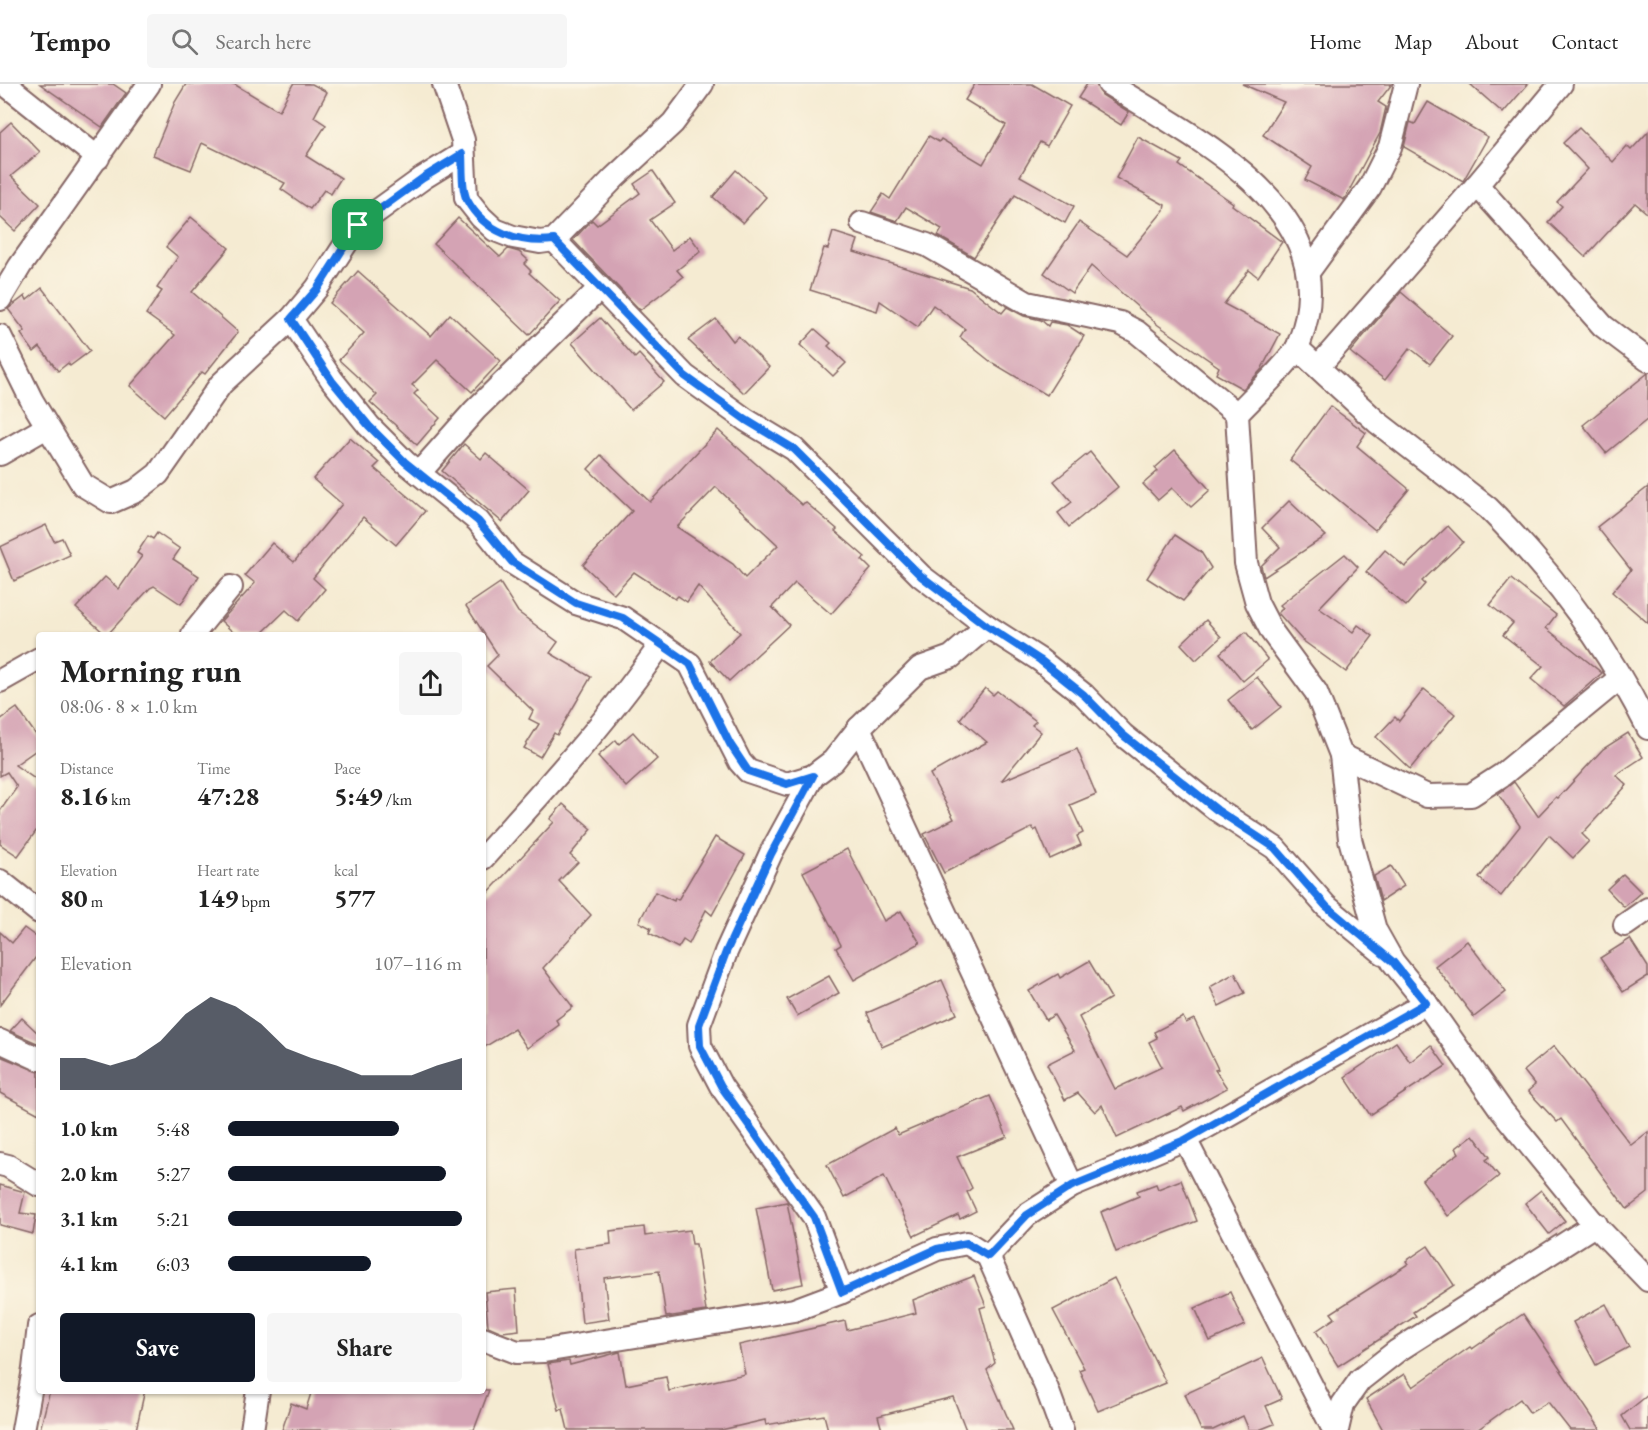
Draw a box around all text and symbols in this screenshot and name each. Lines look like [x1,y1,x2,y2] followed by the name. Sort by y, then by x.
[147,14,567,68] search box
[30,23,111,59] text: Tempo
[168,25,201,58] icon: search
[216,27,311,56] text: Search here
[1309,28,1361,55] text: Home
[1394,28,1432,55] text: Map
[1465,28,1518,55] text: About
[1551,28,1618,55] text: Contact
[332,199,383,250] pin
[341,208,374,241] icon: arrive
[60,649,242,692] text: Morning run
[399,652,462,715] button: share
[60,693,198,719] text: 08:06 · 8 × 1.0 km
[60,758,113,779] text: Distance
[197,758,230,779] text: Time
[334,758,361,779] text: Pace
[60,779,108,813] text: 8.16
[197,779,259,813] text: 47:28
[334,779,383,813] text: 5:49
[108,789,131,810] text: km
[383,789,412,810] text: /km
[60,860,118,881] text: Elevation
[197,860,259,881] text: Heart rate
[334,860,358,881] text: kcal
[60,881,88,915] text: 80
[197,881,238,915] text: 149
[334,881,375,915] text: 577
[88,891,103,912] text: m
[238,891,270,912] text: bpm
[60,950,132,976] text: Elevation
[374,950,462,976] text: 107–116 m
[60,1116,118,1142] text: 1.0 km
[156,1116,190,1142] text: 5:48
[60,1161,118,1187] text: 2.0 km
[156,1161,190,1187] text: 5:27
[60,1206,118,1232] text: 3.1 km
[156,1206,190,1232] text: 5:21
[60,1251,118,1277] text: 4.1 km
[156,1251,190,1277] text: 6:03
[60,1313,255,1382] button: Save
[267,1313,462,1382] button: Share

